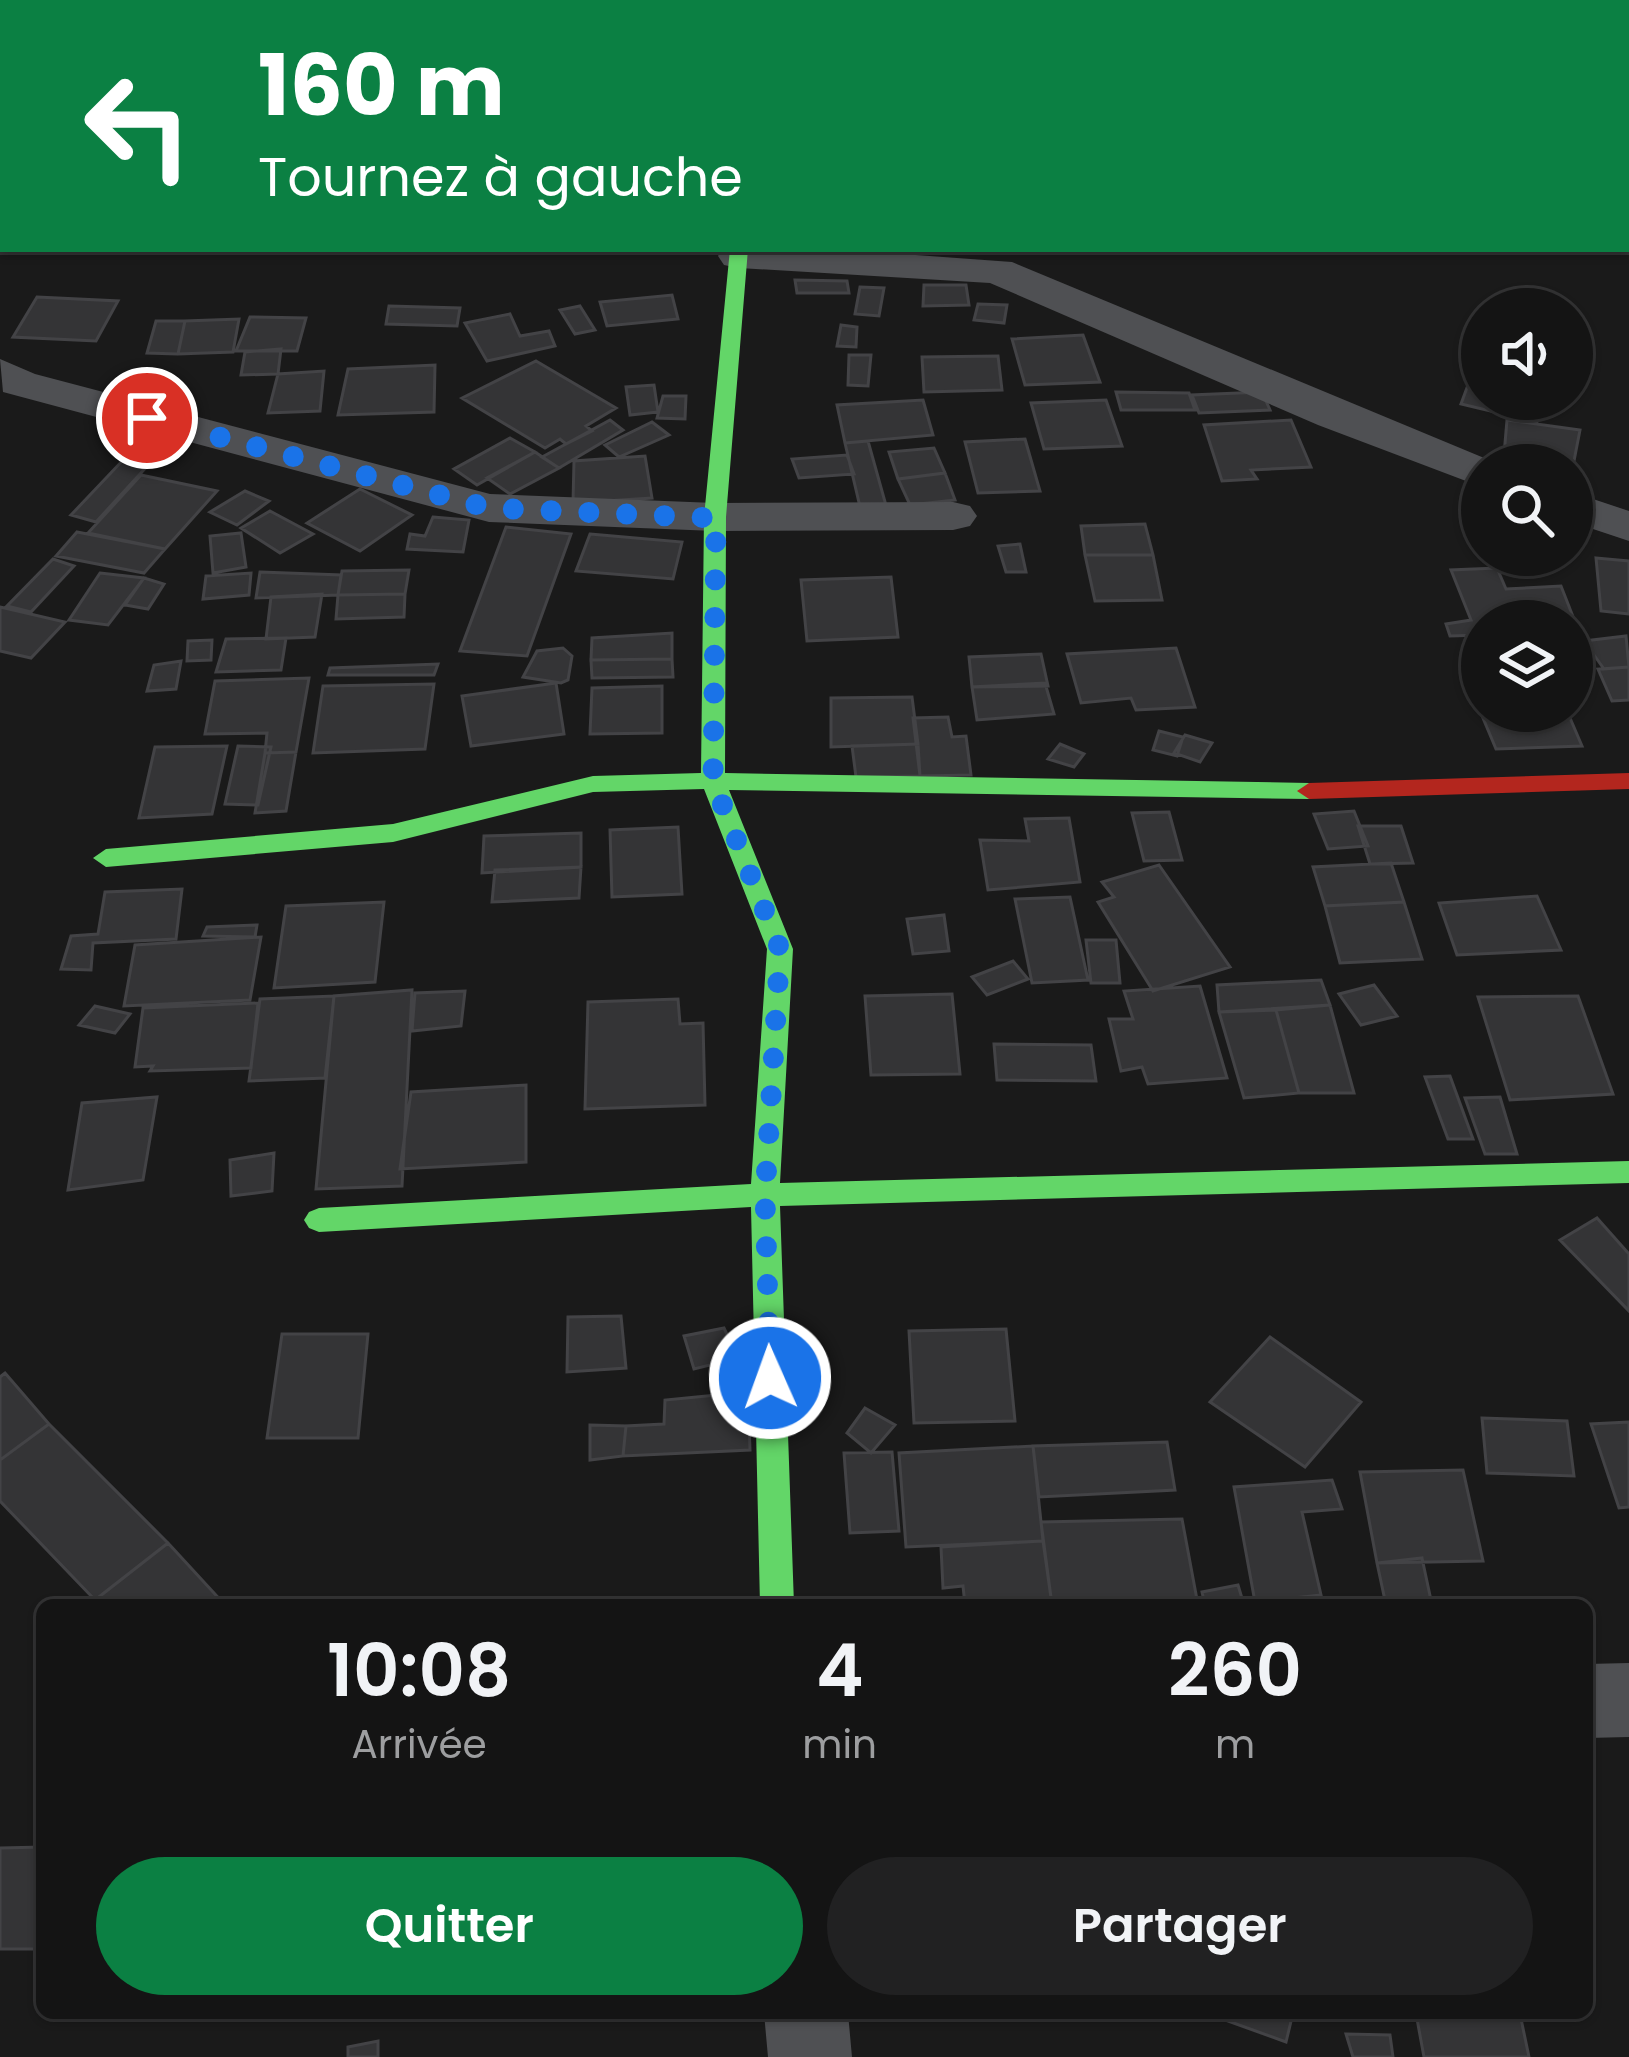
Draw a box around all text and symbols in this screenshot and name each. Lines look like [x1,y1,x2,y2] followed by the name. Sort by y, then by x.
[258,27,505,144] text: 160 m
[60,48,216,204] icon: left
[258,139,743,215] text: Tournez à gauche
[1461,288,1593,732] map controls
[1461,288,1593,420] button: sound
[96,367,198,469] pin
[114,385,180,451] icon: arrive
[1461,444,1593,576] button: search
[1461,600,1593,732] button: layers
[707,1315,833,1441] position arrow
[327,1620,511,1721] text: 10:08
[816,1620,863,1721] text: 4
[1168,1620,1302,1721] text: 260
[352,1717,487,1772] text: Arrivée
[802,1717,877,1772] text: min
[1215,1717,1255,1772] text: m
[96,1857,803,1995] button: Quitter
[827,1857,1533,1995] button: Partager

